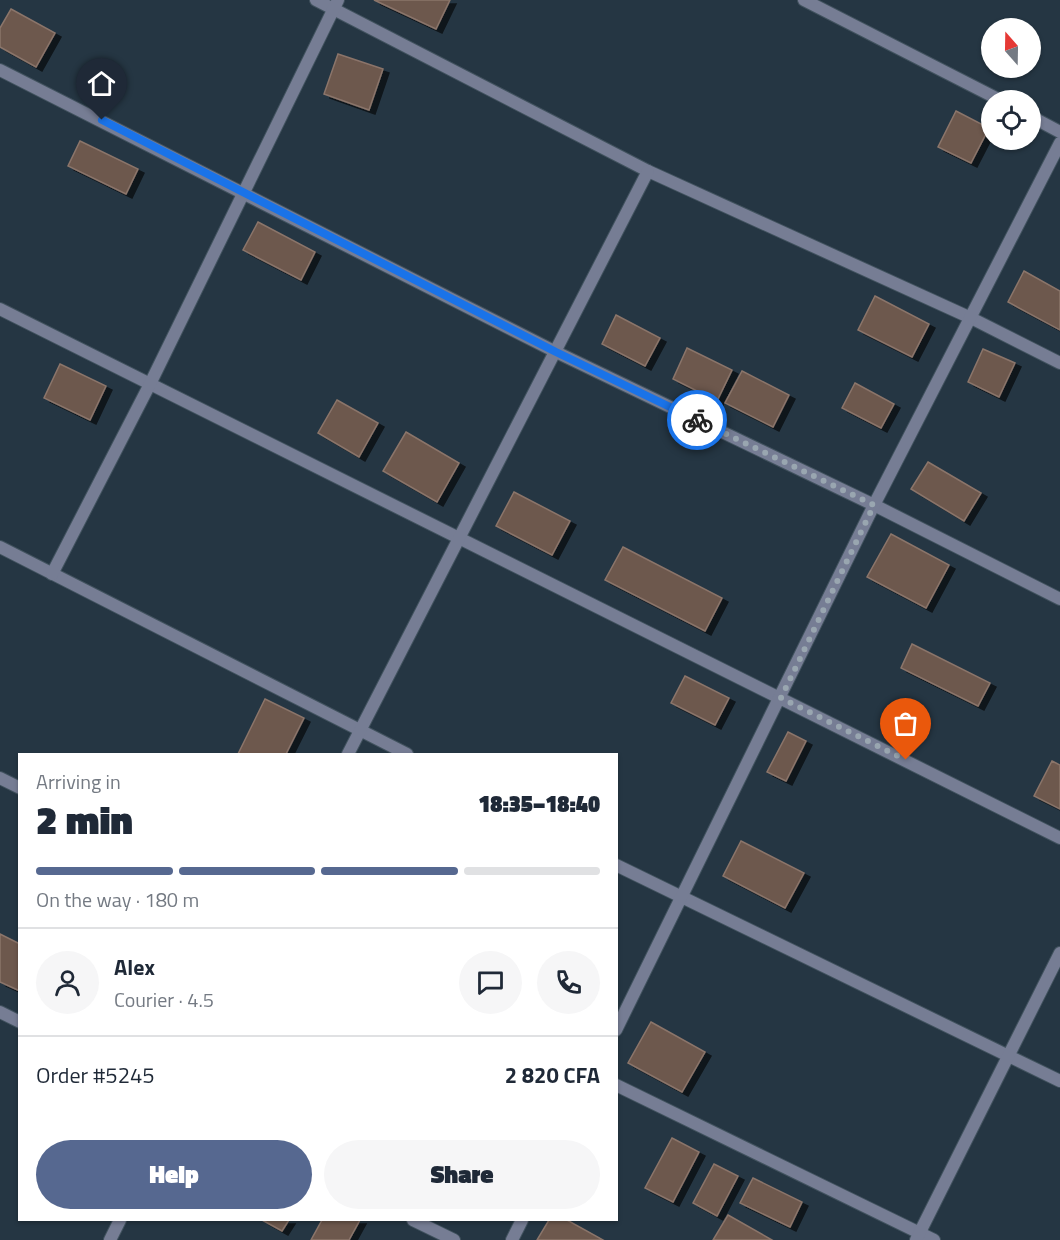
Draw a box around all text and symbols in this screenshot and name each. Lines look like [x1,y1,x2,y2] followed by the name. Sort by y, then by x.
[981,18,1041,78] north arrow
[981,18,1041,150] map controls
[76,58,127,120] pin
[85,67,118,100] icon: home
[981,90,1041,150] button: locate
[667,390,727,450] courier
[681,404,714,437] icon: bike
[880,698,931,760] pin
[889,707,922,740] icon: bag
[36,766,121,797] text: Arriving in
[478,787,600,821] text: 18:35–18:40
[36,790,133,849] text: 2 min
[36,884,199,915] text: On the way · 180 m
[114,950,155,984] text: Alex
[36,951,99,1014] button: person
[459,951,522,1014] button: chat
[537,951,600,1014] button: phone
[114,984,214,1015] text: Courier · 4.5
[36,1058,155,1092] text: Order #5245
[505,1058,600,1092] text: 2 820 CFA
[36,1140,312,1209] button: Help
[324,1140,600,1209] button: Share

